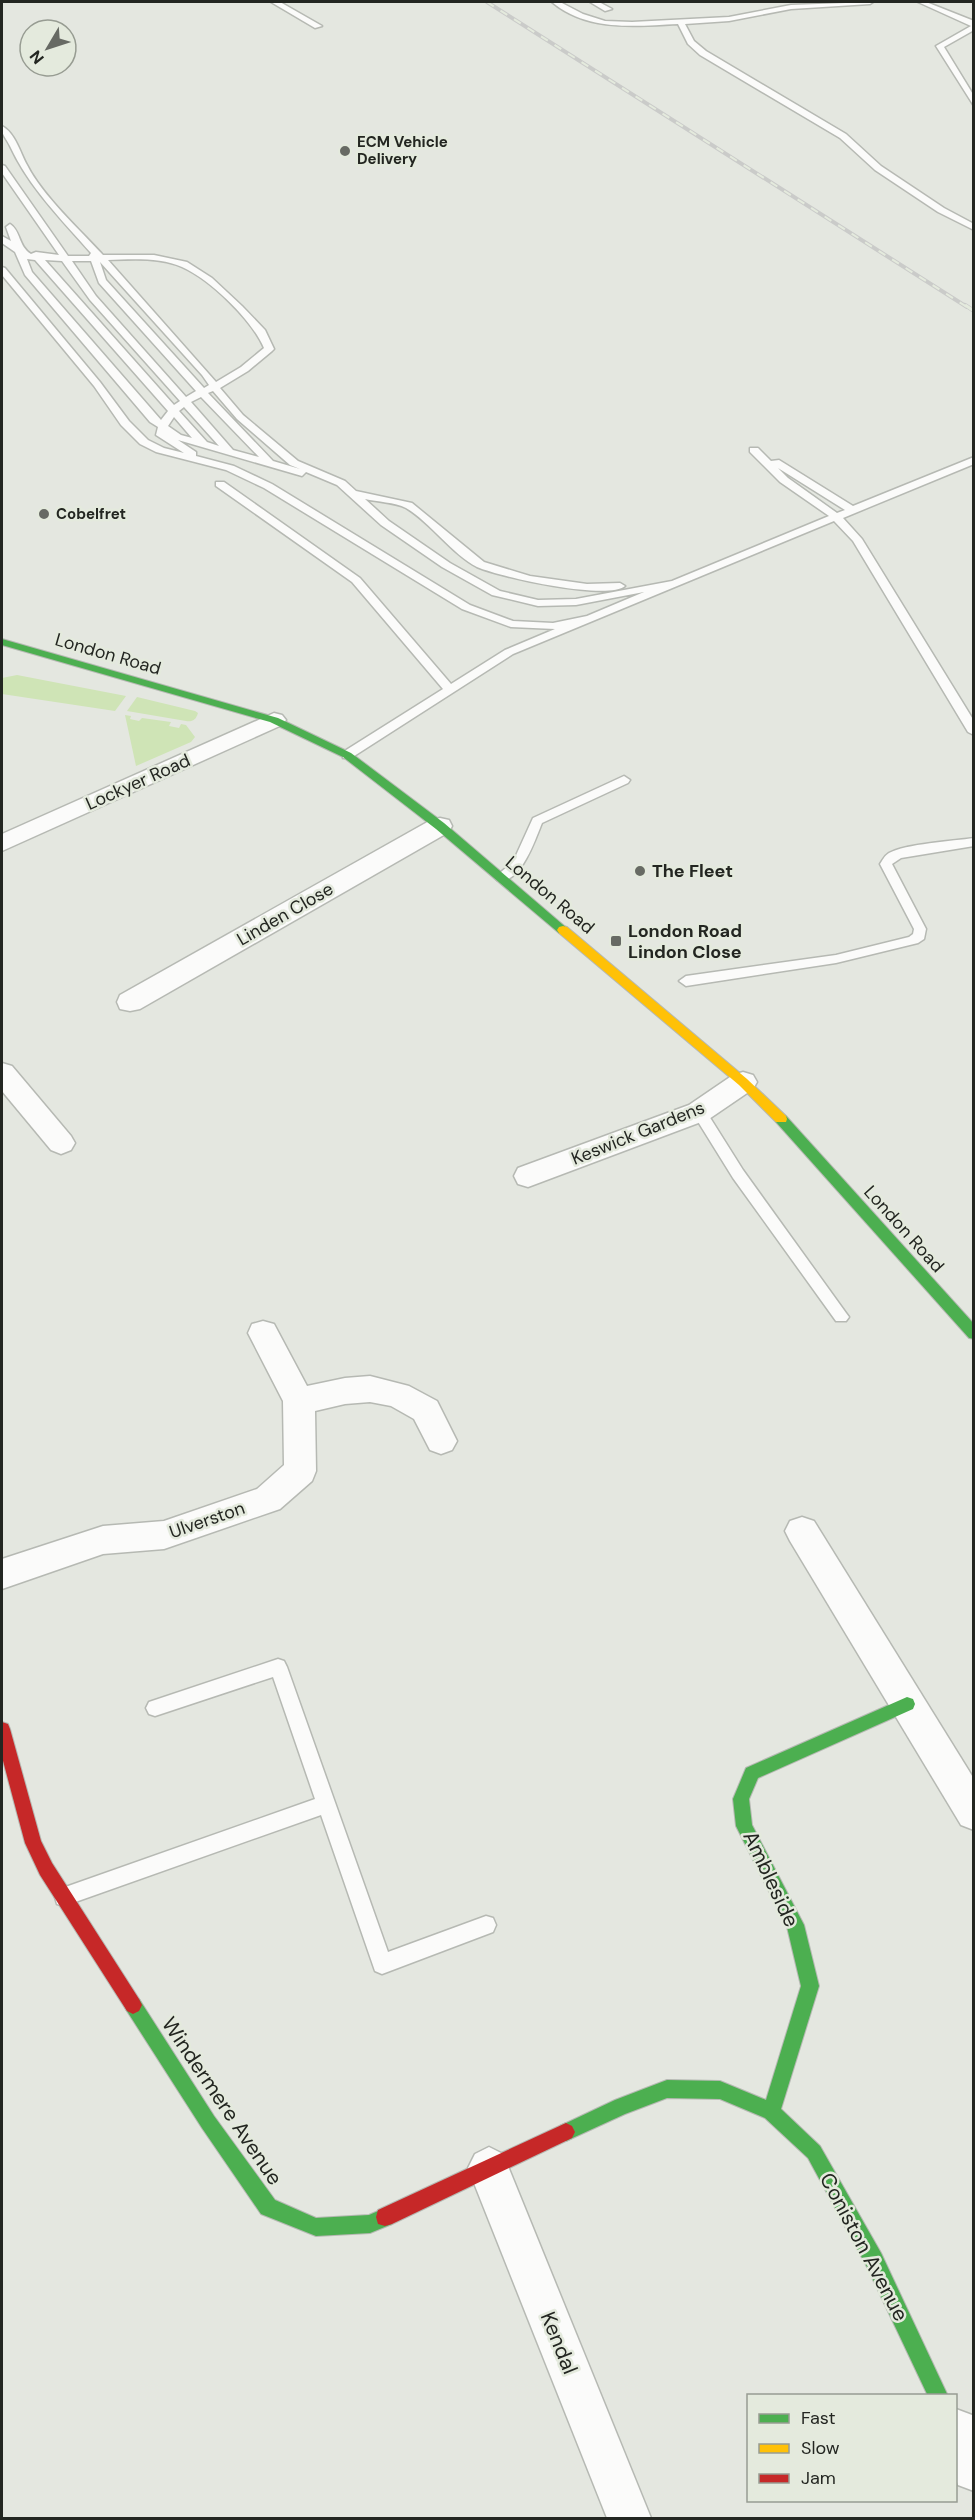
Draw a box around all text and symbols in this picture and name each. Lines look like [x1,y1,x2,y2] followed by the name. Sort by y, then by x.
[18,18,78,78] north arrow
[25,46,49,68] text: N
[357,132,448,169] place label: ECM Vehicle Delivery
[338,144,352,158] marker: ECM Vehicle Delivery
[56,504,126,524] place label: Cobelfret
[37,507,51,521] marker: Cobelfret
[52,627,164,681] street label: London Road
[82,748,194,816] street label: Lockyer Road
[500,851,600,939] street label: London Road
[652,859,733,883] place label: The Fleet
[633,864,647,878] marker: The Fleet
[232,877,338,951] street label: Linden Close
[628,919,742,964] place label: London Road Lindon Close
[609,934,623,948] marker: London Road Lindon Close
[568,1095,708,1171] street label: Keswick Gardens
[859,1180,949,1278] street label: London Road
[166,1496,248,1544] street label: Ulverston
[737,1826,806,1932] street label: Ambleside
[155,2011,289,2191] street label: Windermere Avenue
[813,2168,915,2326] street label: Coniston Avenue
[534,2308,584,2378] street label: Kendal
[747,2394,957,2502] legend
[801,2406,836,2430] text: Fast
[801,2436,840,2460] text: Slow
[801,2466,836,2490] text: Jam

